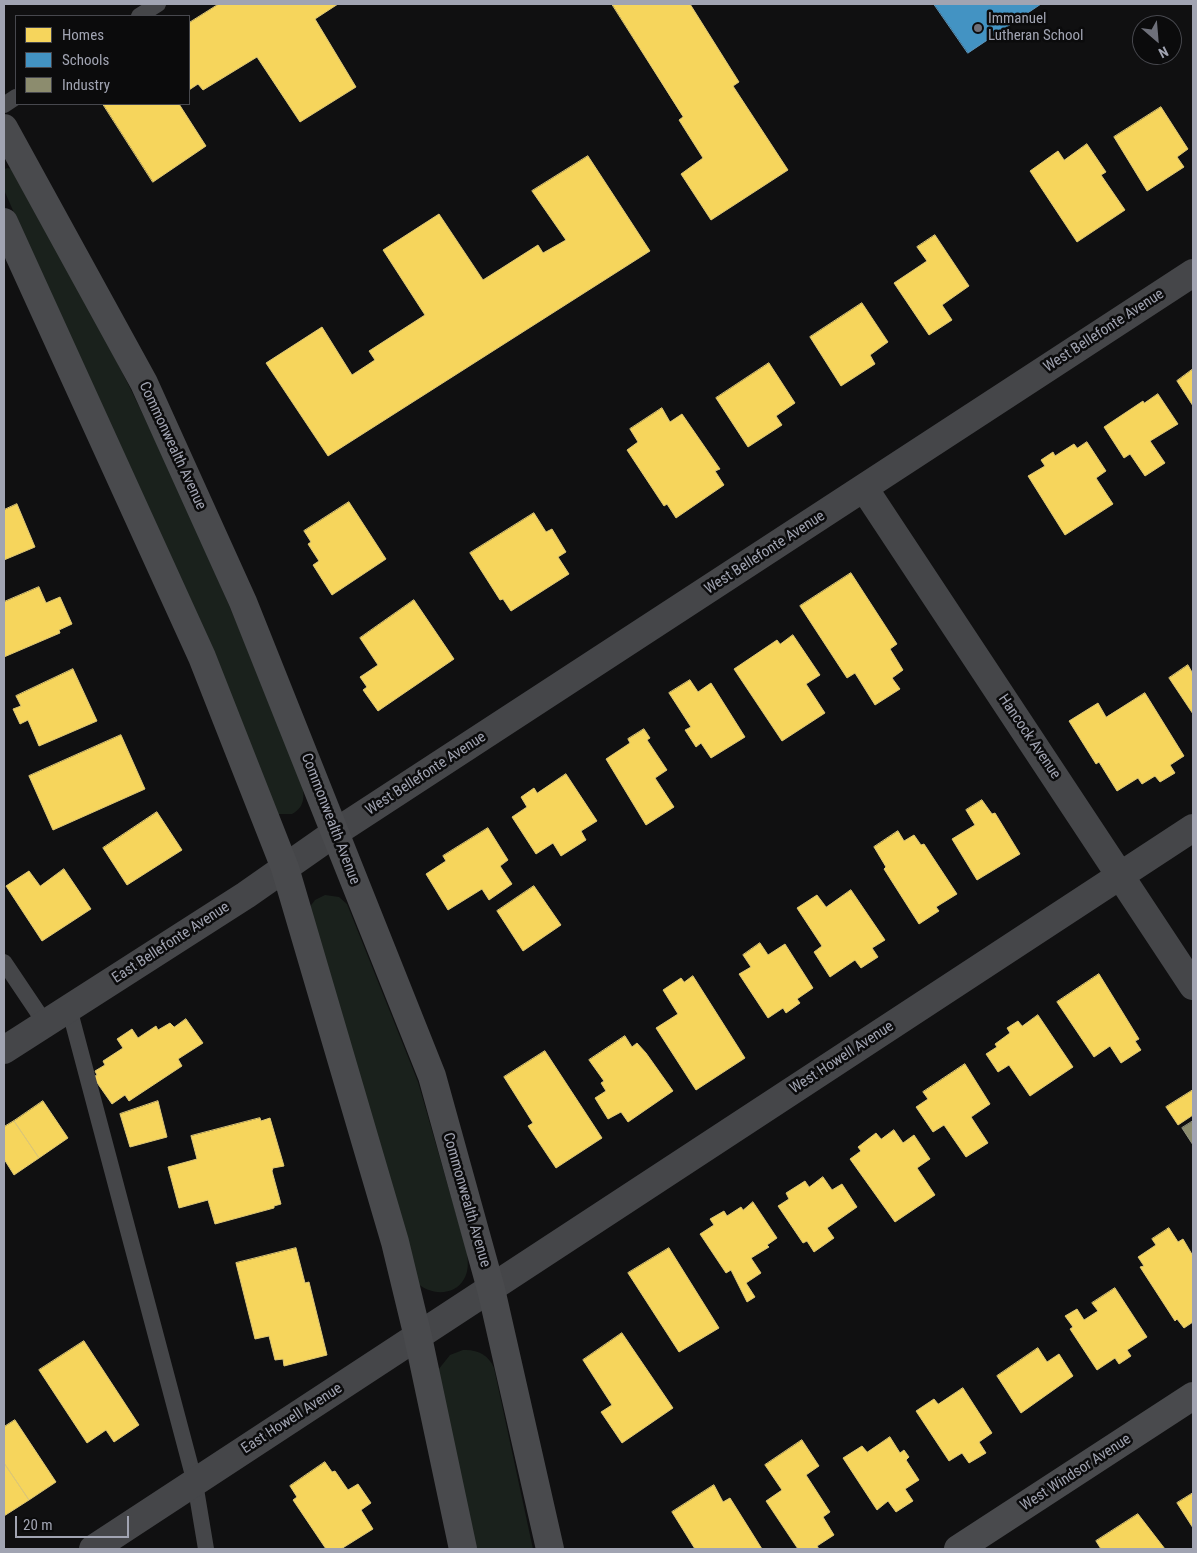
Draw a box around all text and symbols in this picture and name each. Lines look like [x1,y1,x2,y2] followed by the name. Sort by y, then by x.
[988,10,1083,45] place label: Immanuel Lutheran School
[15,15,190,105] legend
[1132,15,1182,65] north arrow
[972,22,984,34] marker: Immanuel Lutheran School
[62,26,104,44] text: Homes
[1156,43,1171,62] text: N
[62,51,109,69] text: Schools
[62,76,110,94] text: Industry
[1041,285,1167,377] street label: West Bellefonte Avenue
[134,379,210,513] street label: Commonwealth Avenue
[702,507,828,599] street label: West Bellefonte Avenue
[994,691,1064,783] street label: Hancock Avenue
[363,728,489,820] street label: West Bellefonte Avenue
[297,751,363,887] street label: Commonwealth Avenue
[109,898,233,988] street label: East Bellefonte Avenue
[787,1018,897,1098] street label: West Howell Avenue
[438,1131,494,1269] street label: Commonwealth Avenue
[238,1380,346,1458] street label: East Howell Avenue
[1017,1431,1135,1515] street label: West Windsor Avenue
[18,1506,131,1538] scale bar
[23,1516,53,1534] text: 20 m

